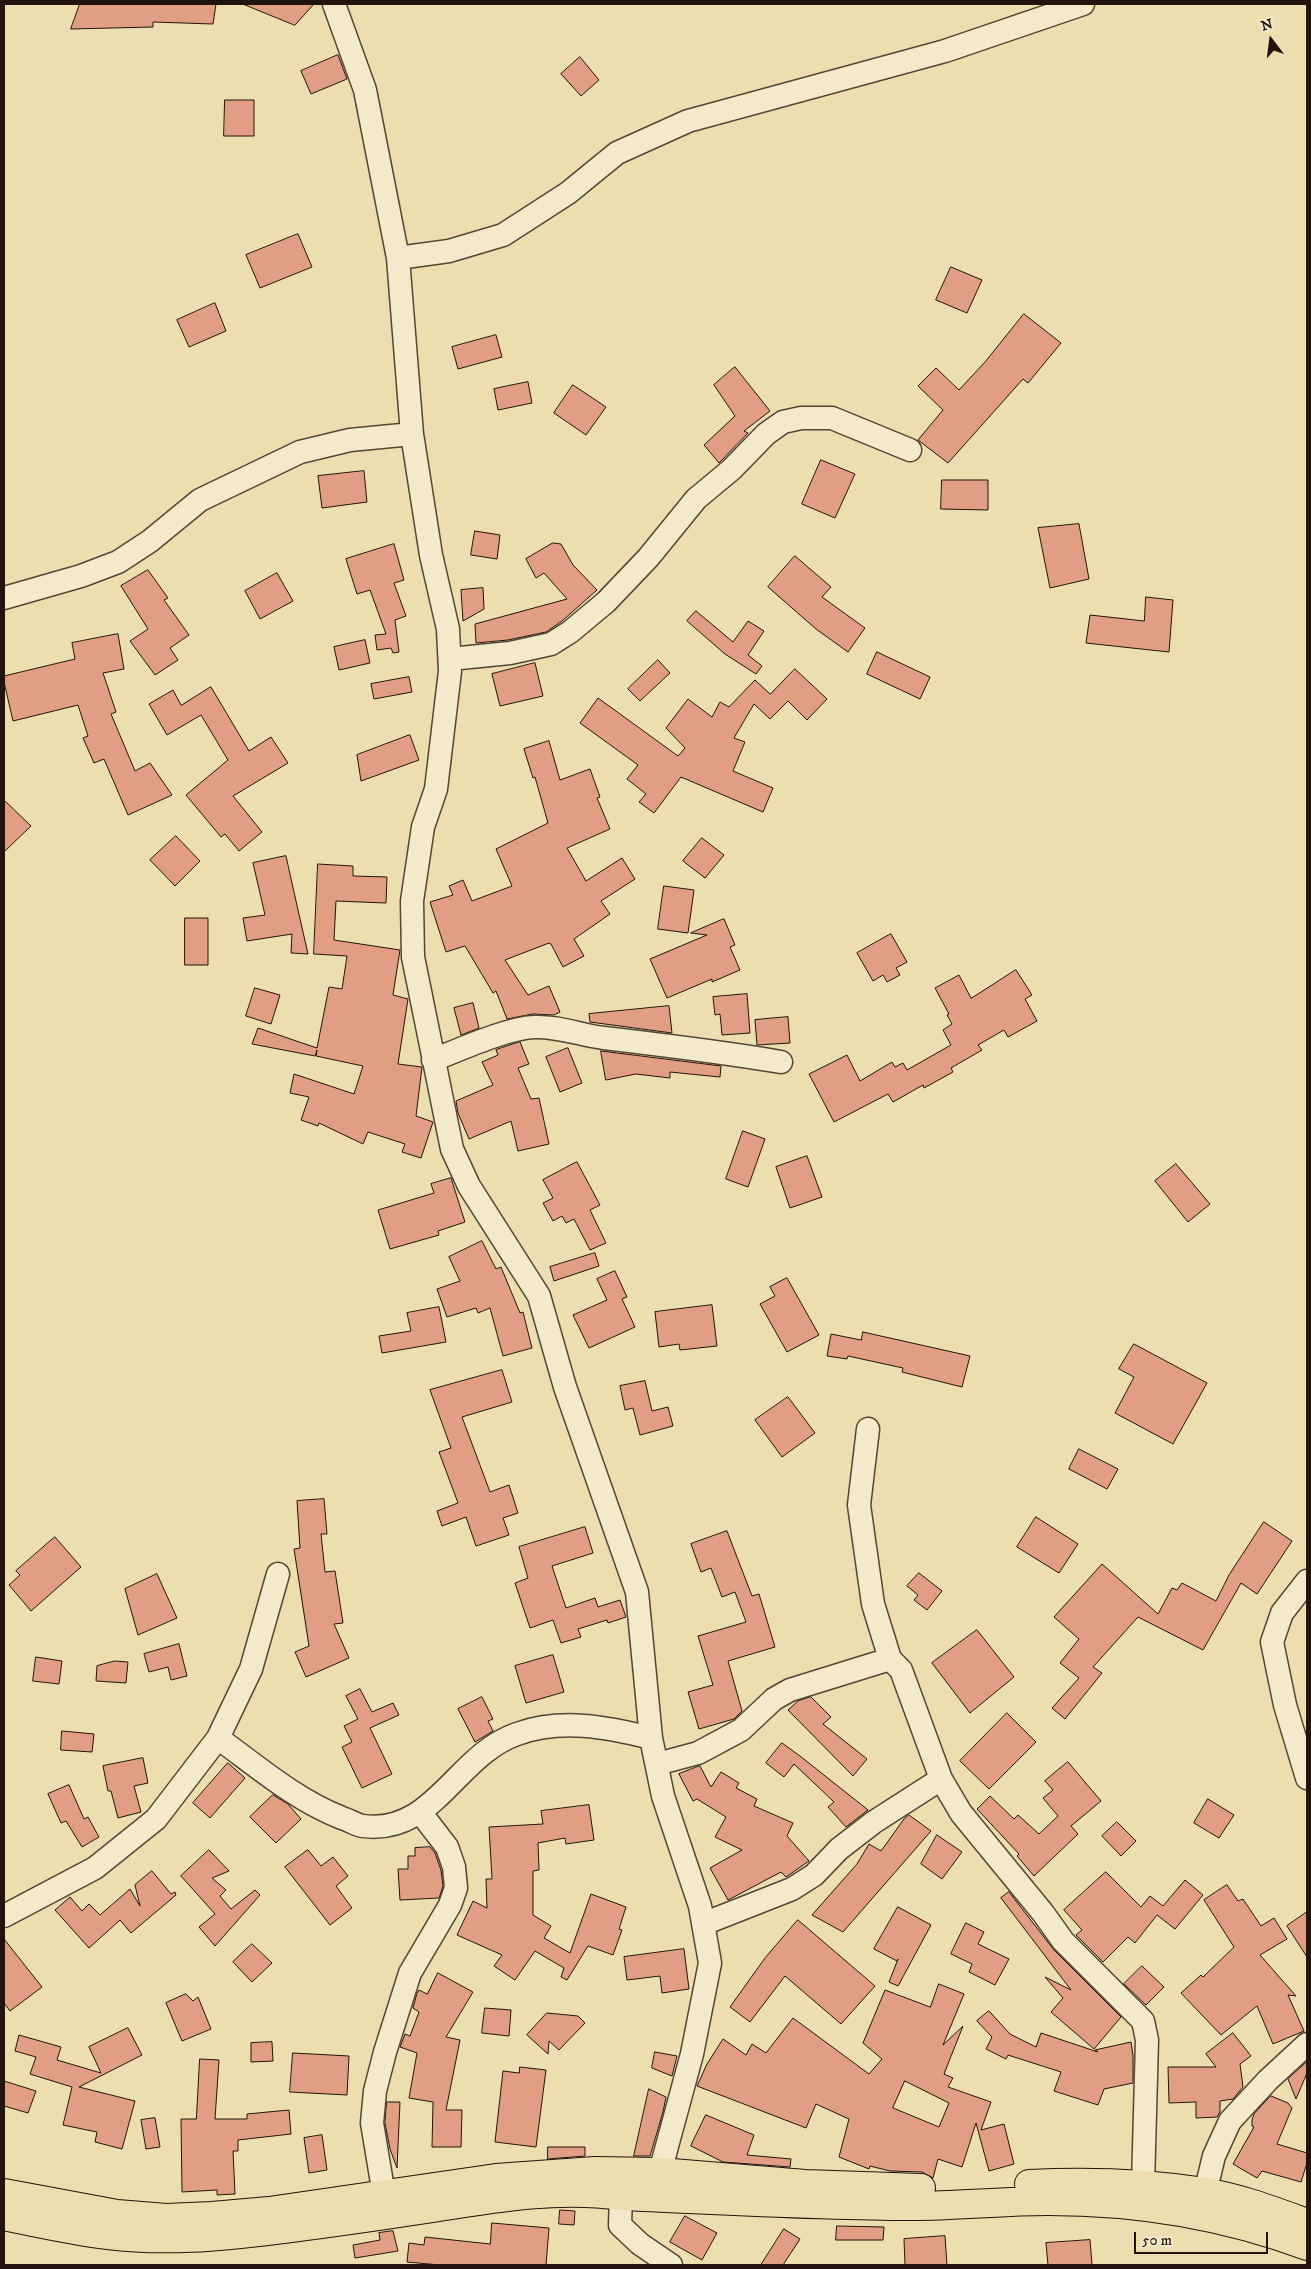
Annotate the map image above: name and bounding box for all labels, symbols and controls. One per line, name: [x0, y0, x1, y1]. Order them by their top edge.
north arrow: [1246, 15, 1296, 65]
text: N: [1259, 15, 1275, 36]
scale bar: [1136, 2222, 1270, 2254]
text: 50 m: [1142, 2231, 1172, 2250]

